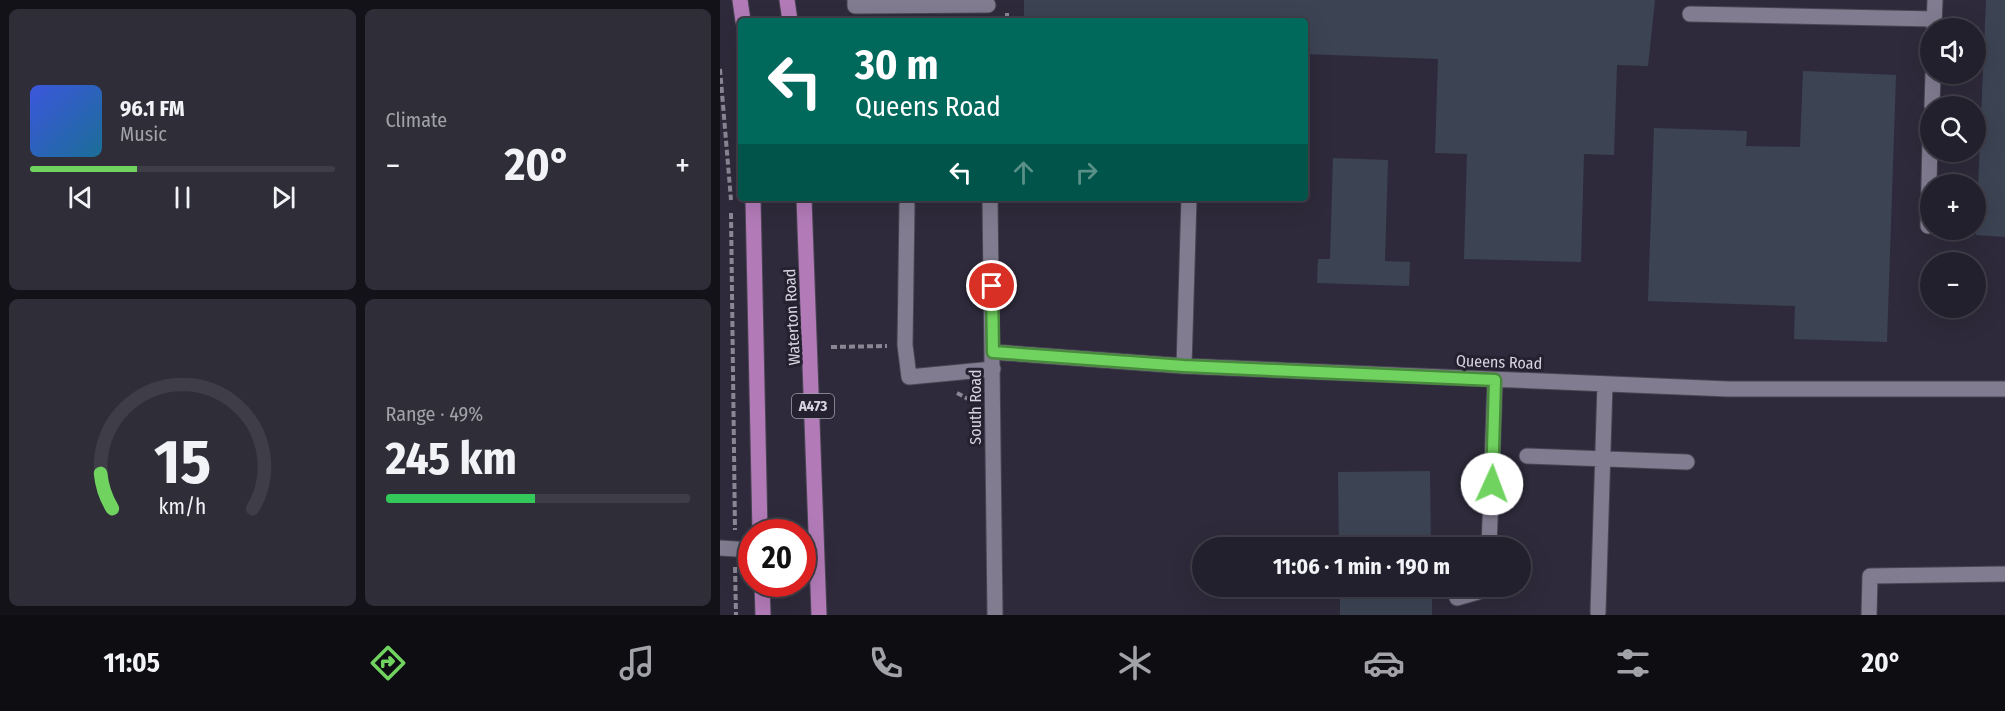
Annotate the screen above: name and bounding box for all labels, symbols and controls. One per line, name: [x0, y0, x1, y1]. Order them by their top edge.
map controls: [1920, 18, 1986, 318]
button: sound: [1920, 18, 1986, 84]
text: 30 m: [855, 40, 939, 90]
icon: left: [756, 42, 834, 120]
text: Queens Road: [855, 91, 1001, 123]
text: 96.1 FM: [120, 95, 185, 122]
button: search: [1920, 96, 1986, 162]
text: Climate: [386, 108, 447, 132]
text: Music: [120, 122, 167, 146]
text: 20°: [504, 138, 571, 192]
text: −: [386, 146, 400, 186]
text: +: [675, 146, 690, 186]
icon: left: [944, 156, 977, 189]
icon: ahead: [1007, 156, 1040, 189]
icon: right: [1070, 156, 1103, 189]
button: +: [1920, 174, 1986, 240]
icon: previous: [64, 181, 97, 214]
icon: pause: [166, 181, 199, 214]
icon: next: [267, 181, 300, 214]
button: −: [1920, 252, 1986, 318]
pin: [966, 260, 1017, 311]
street label: Waterton Road: [780, 268, 804, 366]
icon: arrive: [975, 269, 1008, 302]
street label: Queens Road: [1455, 351, 1543, 373]
street label: South Road: [966, 369, 985, 445]
road number: A473: [792, 394, 834, 418]
text: Range · 49%: [386, 402, 483, 426]
text: 15: [154, 425, 211, 500]
text: 245 km: [386, 432, 517, 486]
position arrow: [1460, 452, 1524, 516]
text: km/h: [158, 495, 206, 521]
speed limit sign: 20: [738, 519, 816, 597]
text: 11:06 · 1 min · 190 m: [1273, 553, 1450, 580]
icon: directions: [367, 642, 409, 684]
icon: music: [616, 642, 658, 684]
icon: phone: [865, 642, 907, 684]
icon: climate: [1114, 642, 1156, 684]
icon: car: [1363, 642, 1405, 684]
icon: filters: [1612, 642, 1654, 684]
text: 11:05: [104, 647, 160, 679]
text: 20°: [1862, 647, 1901, 679]

